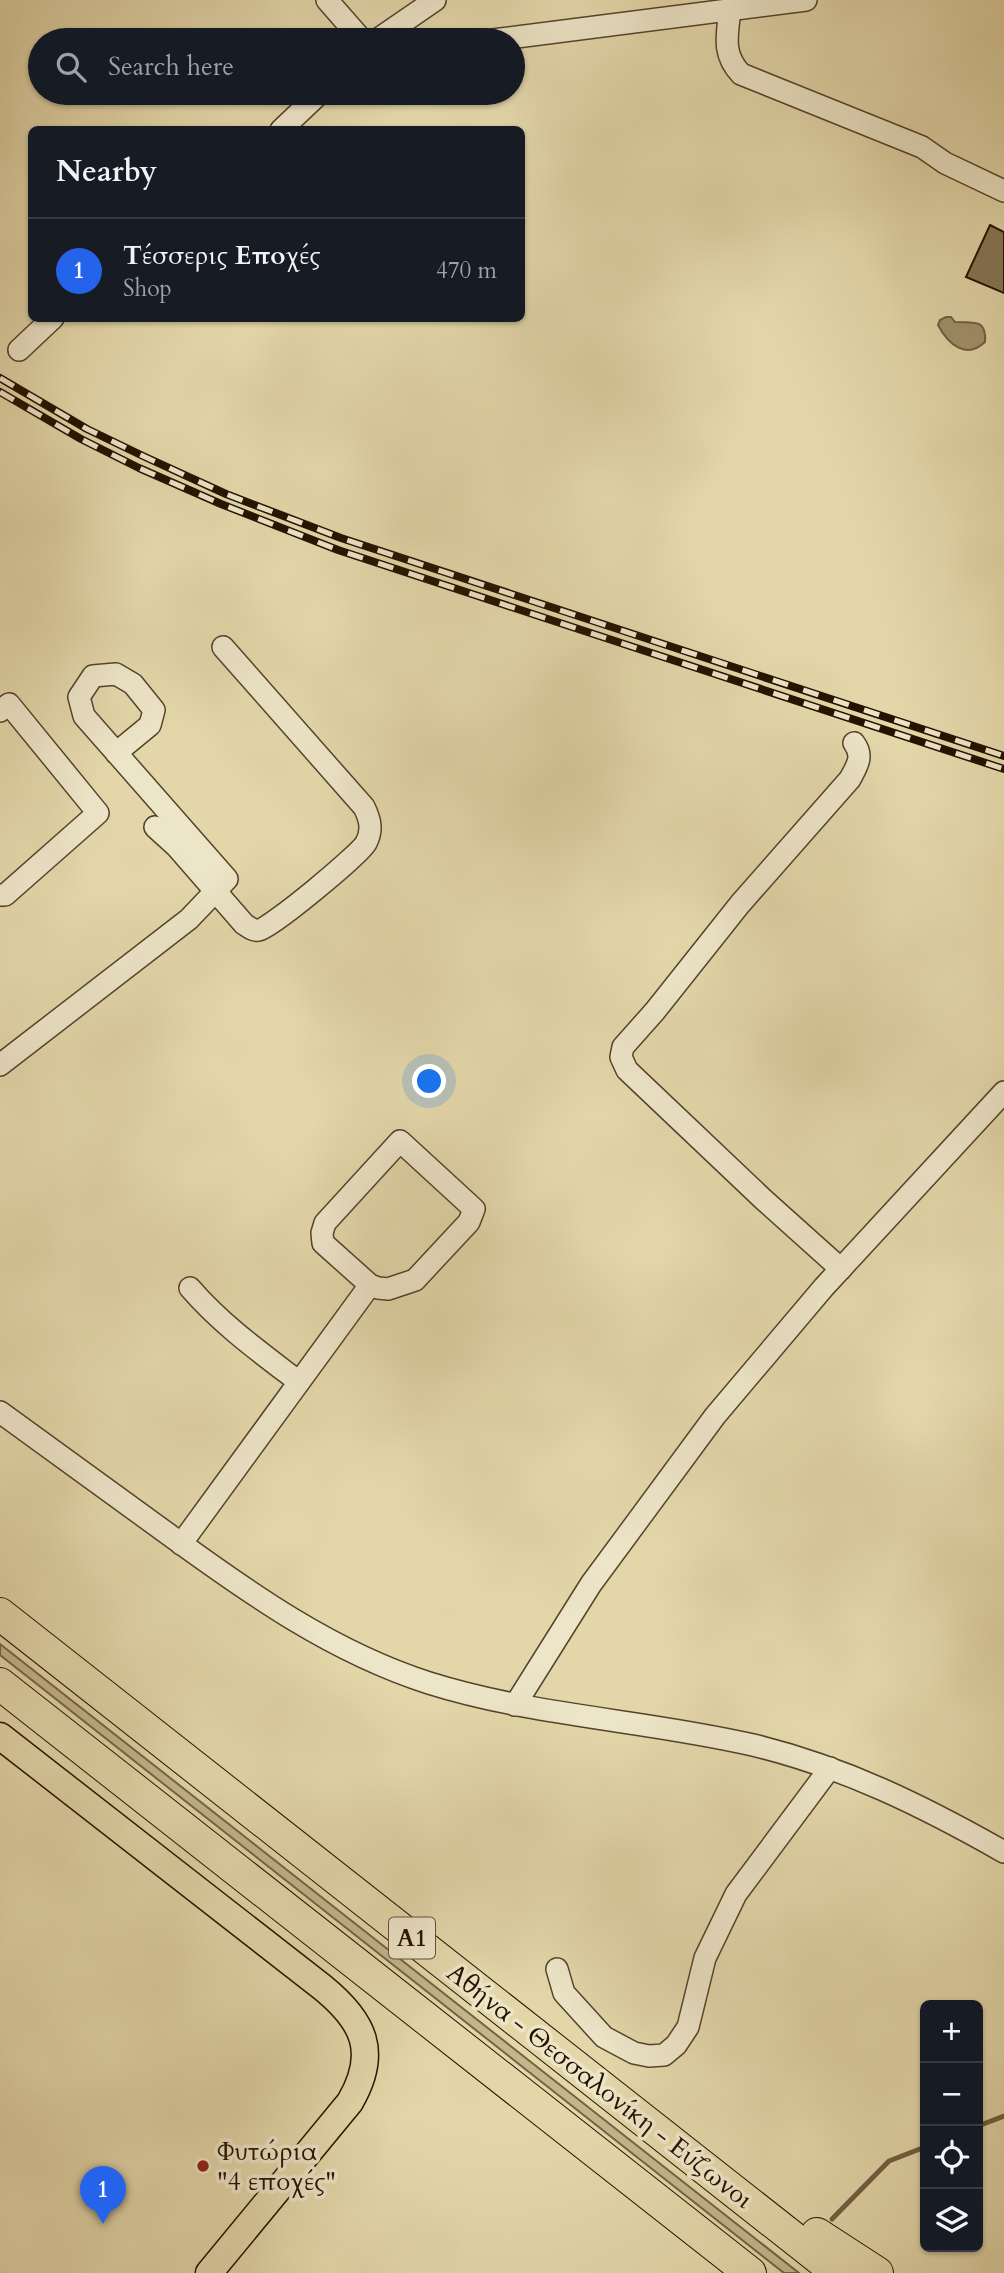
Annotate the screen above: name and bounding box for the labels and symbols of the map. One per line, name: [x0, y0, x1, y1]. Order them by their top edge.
your location: [412, 1064, 446, 1098]
road number: Α1: [389, 1917, 435, 1958]
street label: Αθήνα - Θεσσαλονίκη - Εύζωνοι: [439, 1955, 761, 2217]
place label: Φυτώρια "4 εποχές": [217, 2134, 336, 2199]
marker: Φυτώρια "4 εποχές": [195, 2158, 211, 2174]
pin: 1: [80, 2166, 126, 2224]

